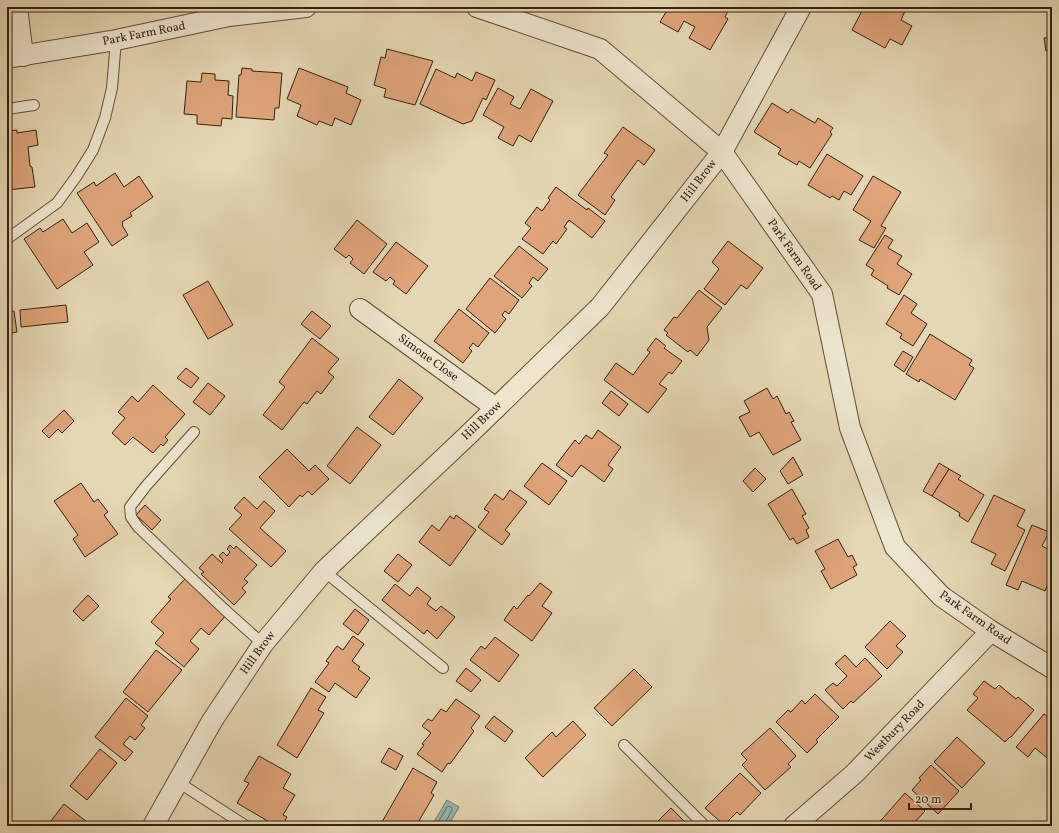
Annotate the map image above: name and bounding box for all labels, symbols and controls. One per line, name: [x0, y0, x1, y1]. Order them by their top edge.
street label: Park Farm Road: [101, 18, 187, 50]
street label: Hill Brow: [677, 156, 721, 206]
street label: Park Farm Road: [763, 216, 825, 294]
street label: Simone Close: [395, 331, 462, 386]
street label: Hill Brow: [458, 397, 506, 444]
street label: Park Farm Road: [936, 587, 1014, 649]
street label: Hill Brow: [237, 627, 280, 678]
street label: Westbury Road: [861, 696, 929, 765]
scale bar: [909, 785, 971, 811]
text: 20 m: [915, 792, 942, 808]

